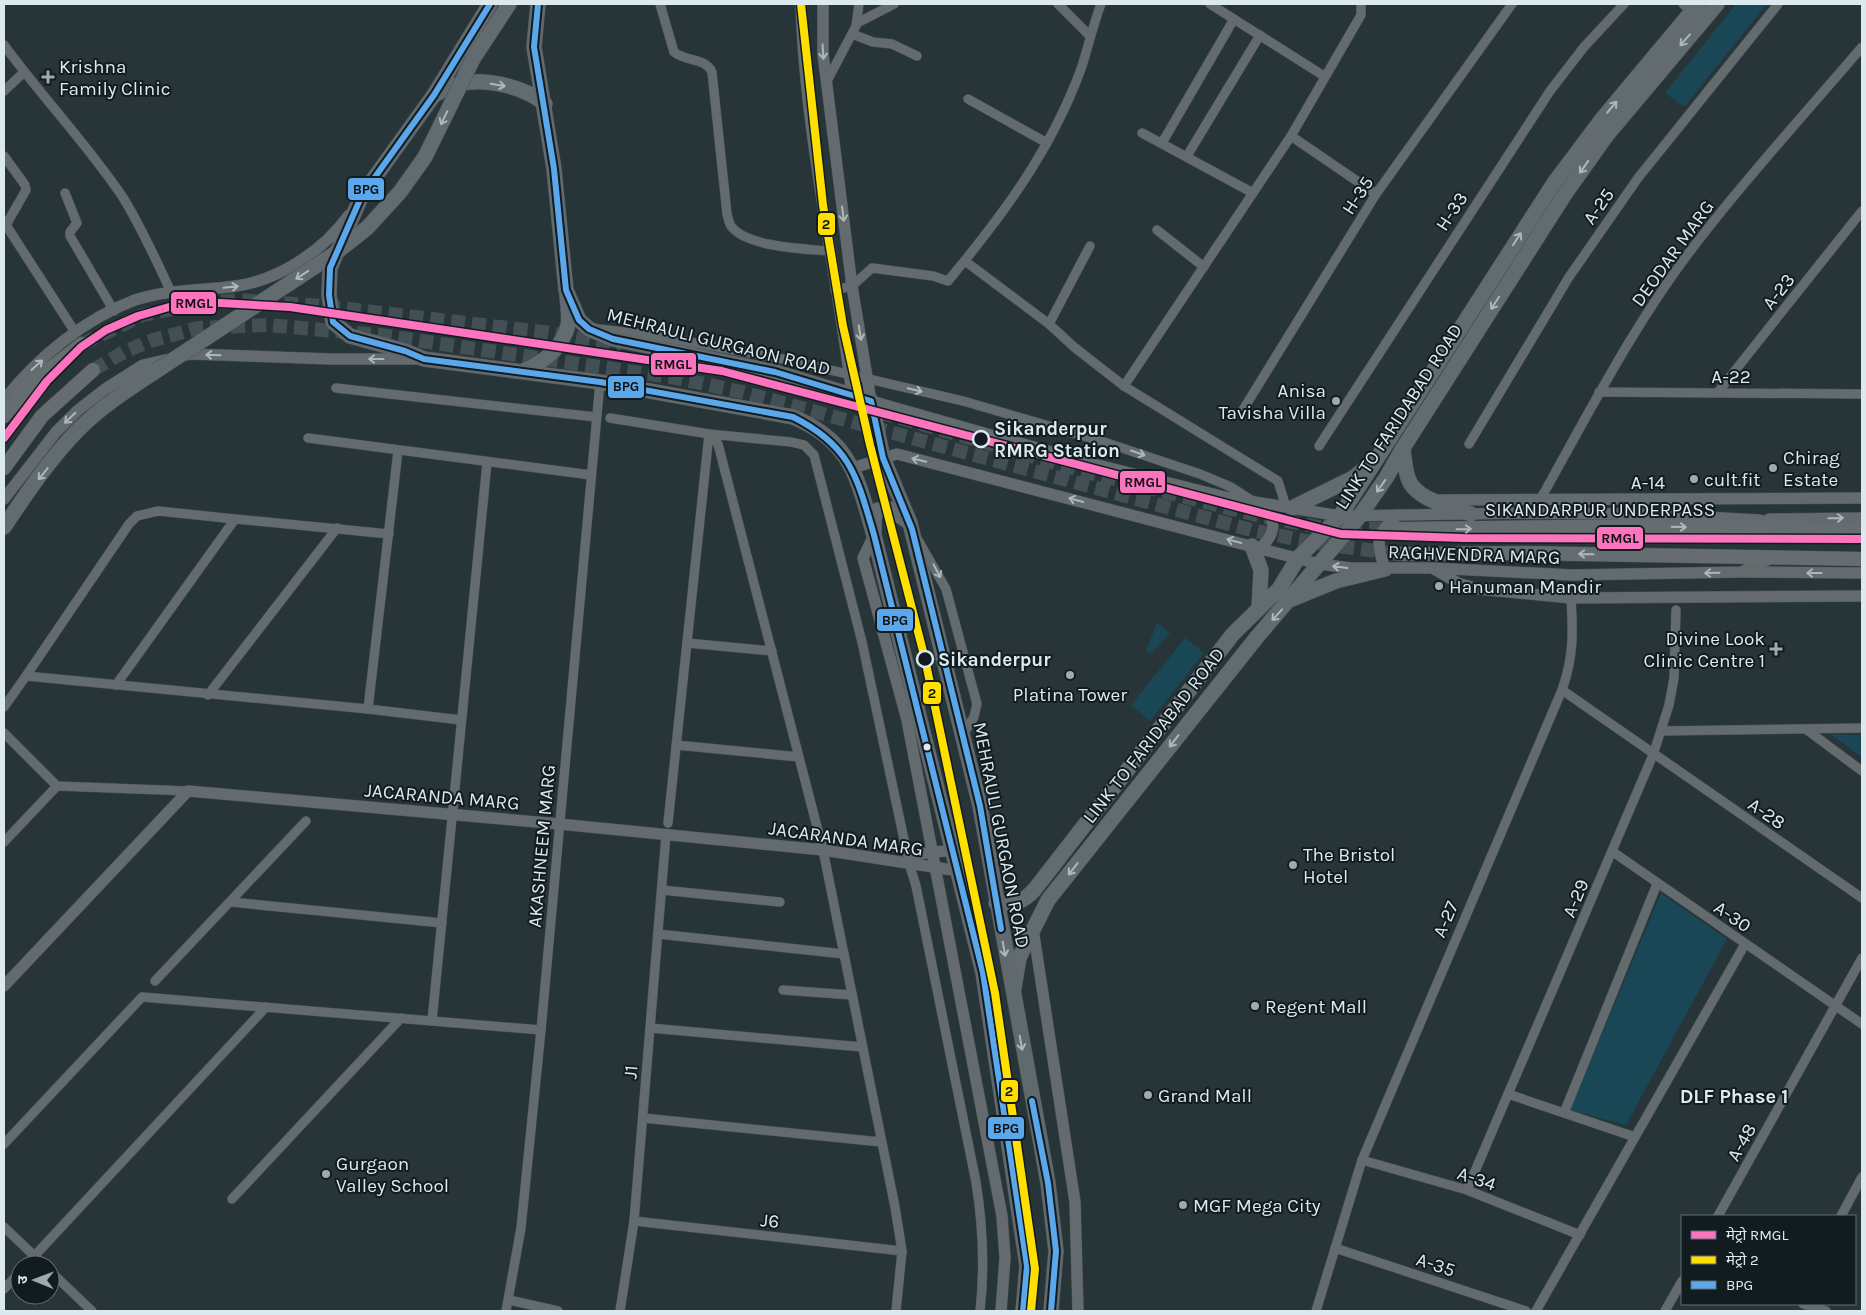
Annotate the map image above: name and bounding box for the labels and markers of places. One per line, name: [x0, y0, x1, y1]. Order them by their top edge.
place label: Krishna Family Clinic: [59, 56, 171, 100]
marker: Krishna Family Clinic: [41, 70, 55, 84]
place label: Anisa Tavisha Villa: [1219, 380, 1326, 424]
marker: Anisa Tavisha Villa: [1330, 395, 1342, 407]
place label: Sikanderpur RMRG Station: [994, 418, 1120, 462]
marker: Sikanderpur RMRG Station: [972, 430, 990, 448]
place label: Chirag Estate: [1783, 447, 1840, 491]
marker: Chirag Estate: [1767, 462, 1779, 474]
place label: cult.fit: [1704, 469, 1761, 491]
marker: cult.fit: [1688, 473, 1700, 485]
place label: Hanuman Mandir: [1449, 576, 1601, 598]
marker: Hanuman Mandir: [1433, 580, 1445, 592]
place label: Divine Look Clinic Centre 1: [1643, 628, 1765, 672]
marker: Divine Look Clinic Centre 1: [1769, 642, 1783, 656]
place label: Sikanderpur: [938, 649, 1051, 671]
marker: Sikanderpur: [916, 650, 934, 668]
marker: Platina Tower: [1064, 669, 1076, 681]
place label: Platina Tower: [1013, 684, 1127, 706]
unlabelled marker: [922, 742, 932, 752]
place label: The Bristol Hotel: [1303, 844, 1395, 888]
marker: The Bristol Hotel: [1287, 859, 1299, 871]
place label: Regent Mall: [1265, 996, 1367, 1018]
marker: Regent Mall: [1249, 1000, 1261, 1012]
place label: Grand Mall: [1158, 1085, 1252, 1107]
marker: Grand Mall: [1142, 1089, 1154, 1101]
place label: Gurgaon Valley School: [336, 1153, 449, 1197]
marker: Gurgaon Valley School: [320, 1168, 332, 1180]
place label: MGF Mega City: [1193, 1195, 1321, 1217]
marker: MGF Mega City: [1177, 1199, 1189, 1211]

